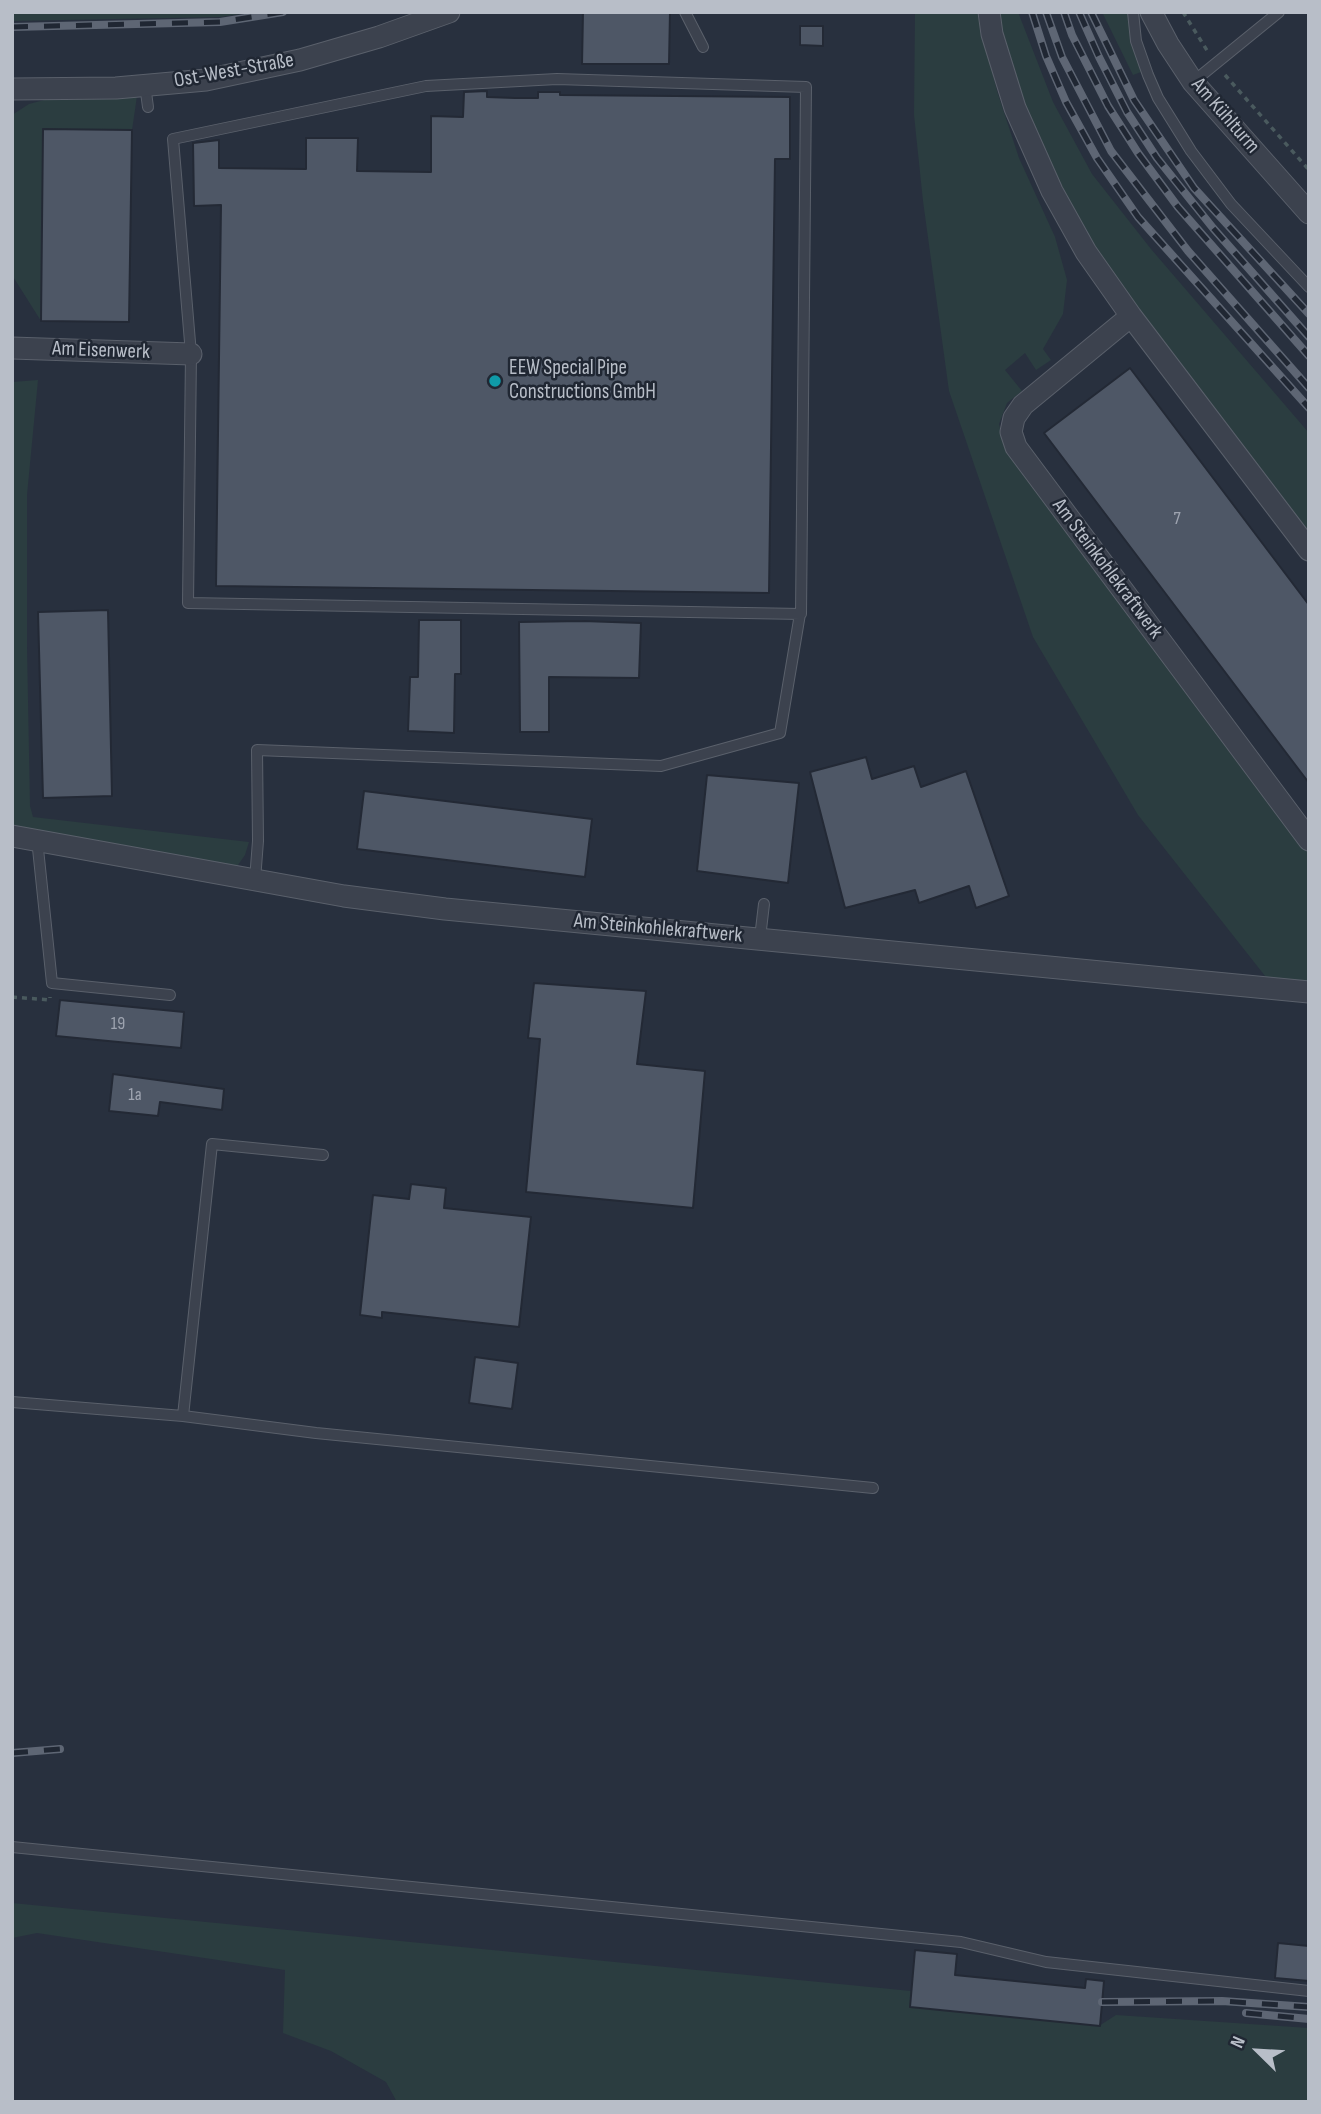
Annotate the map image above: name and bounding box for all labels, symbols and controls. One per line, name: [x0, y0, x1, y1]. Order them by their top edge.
street label: Ost-West-Straße: [172, 48, 296, 94]
street label: Am Kühlturm: [1185, 73, 1265, 159]
street label: Am Eisenwerk: [52, 337, 150, 365]
place label: EEW Special Pipe Constructions GmbH: [509, 356, 656, 406]
marker: EEW Special Pipe Constructions GmbH: [487, 373, 503, 389]
street label: Am Steinkohlekraftwerk: [1046, 494, 1168, 644]
house number: 7: [1173, 508, 1181, 530]
street label: Am Steinkohlekraftwerk: [573, 909, 743, 949]
house number: 19: [111, 1013, 125, 1035]
house number: 1a: [128, 1084, 142, 1106]
north arrow: [1223, 2016, 1293, 2086]
text: N: [1226, 2033, 1251, 2052]

